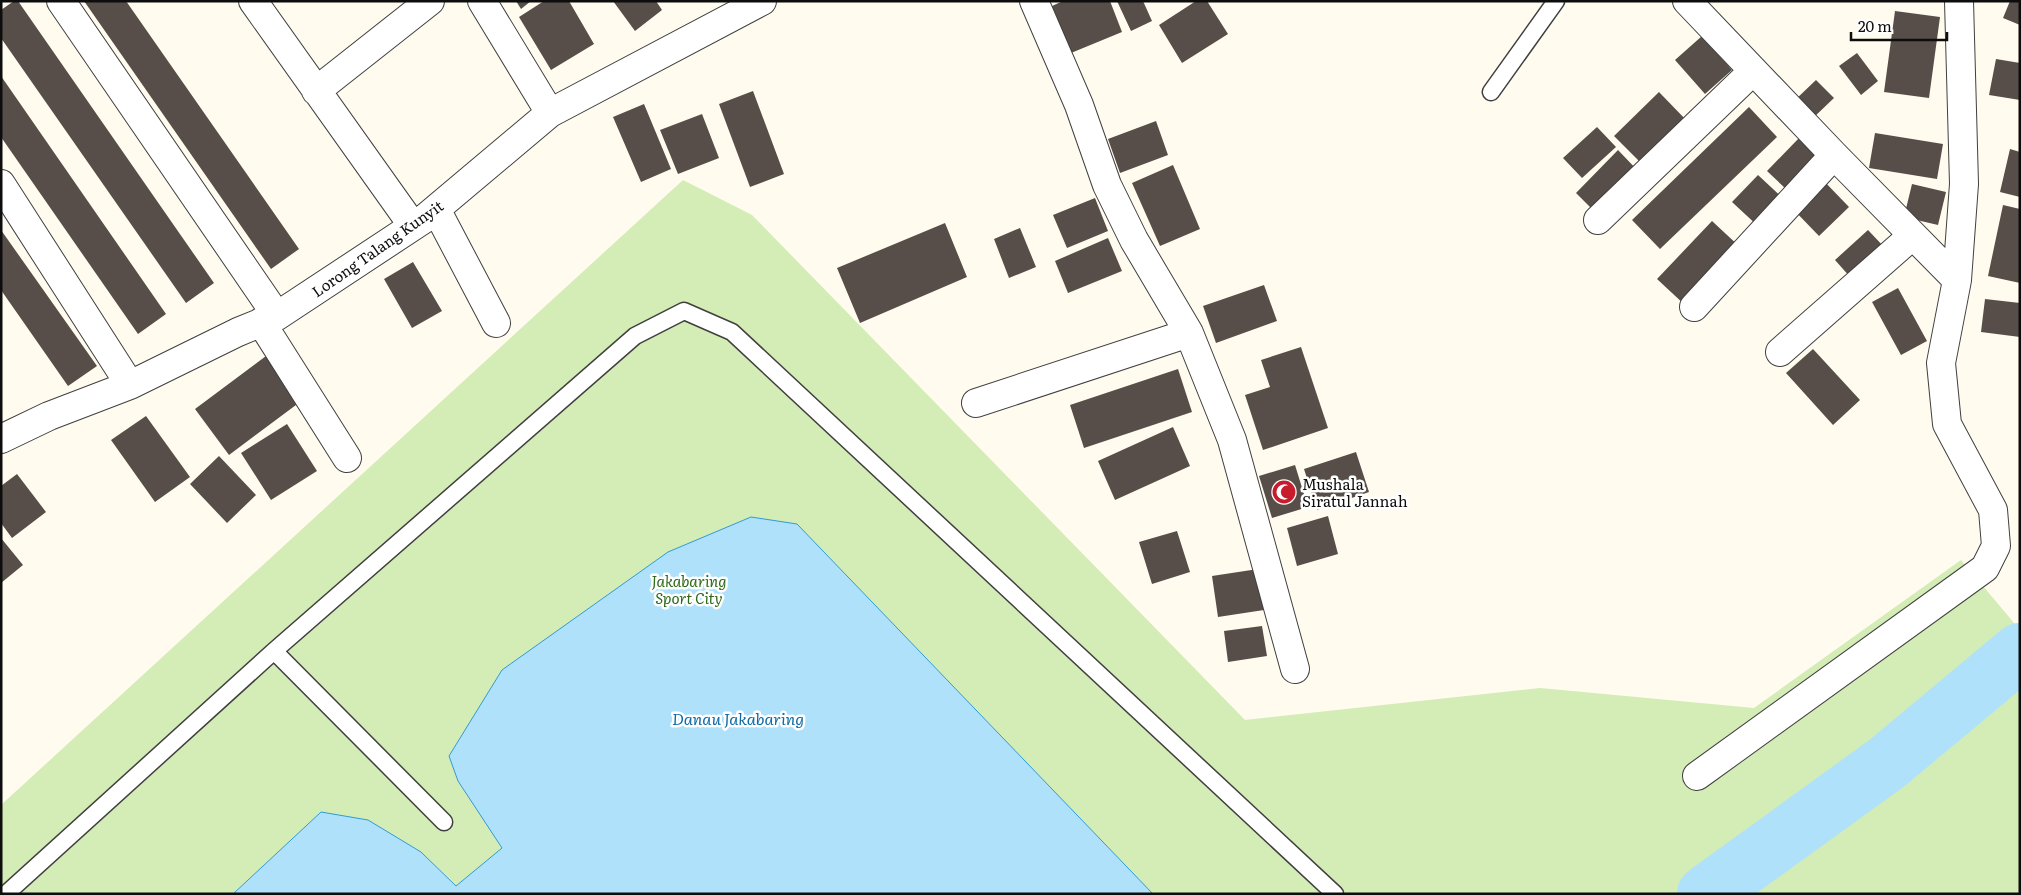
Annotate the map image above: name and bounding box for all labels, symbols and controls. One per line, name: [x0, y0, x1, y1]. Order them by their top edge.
scale bar: [1851, 10, 1947, 42]
text: 20 m: [1858, 14, 1892, 37]
street label: Lorong Talang Kunyit: [307, 194, 447, 302]
place label: Mushala Siratul Jannah: [1302, 472, 1408, 512]
mosque icon: Mushala Siratul Jannah: [1271, 479, 1297, 505]
park label: Jakabaring Sport City: [651, 569, 727, 609]
water label: Danau Jakabaring: [672, 706, 804, 730]

